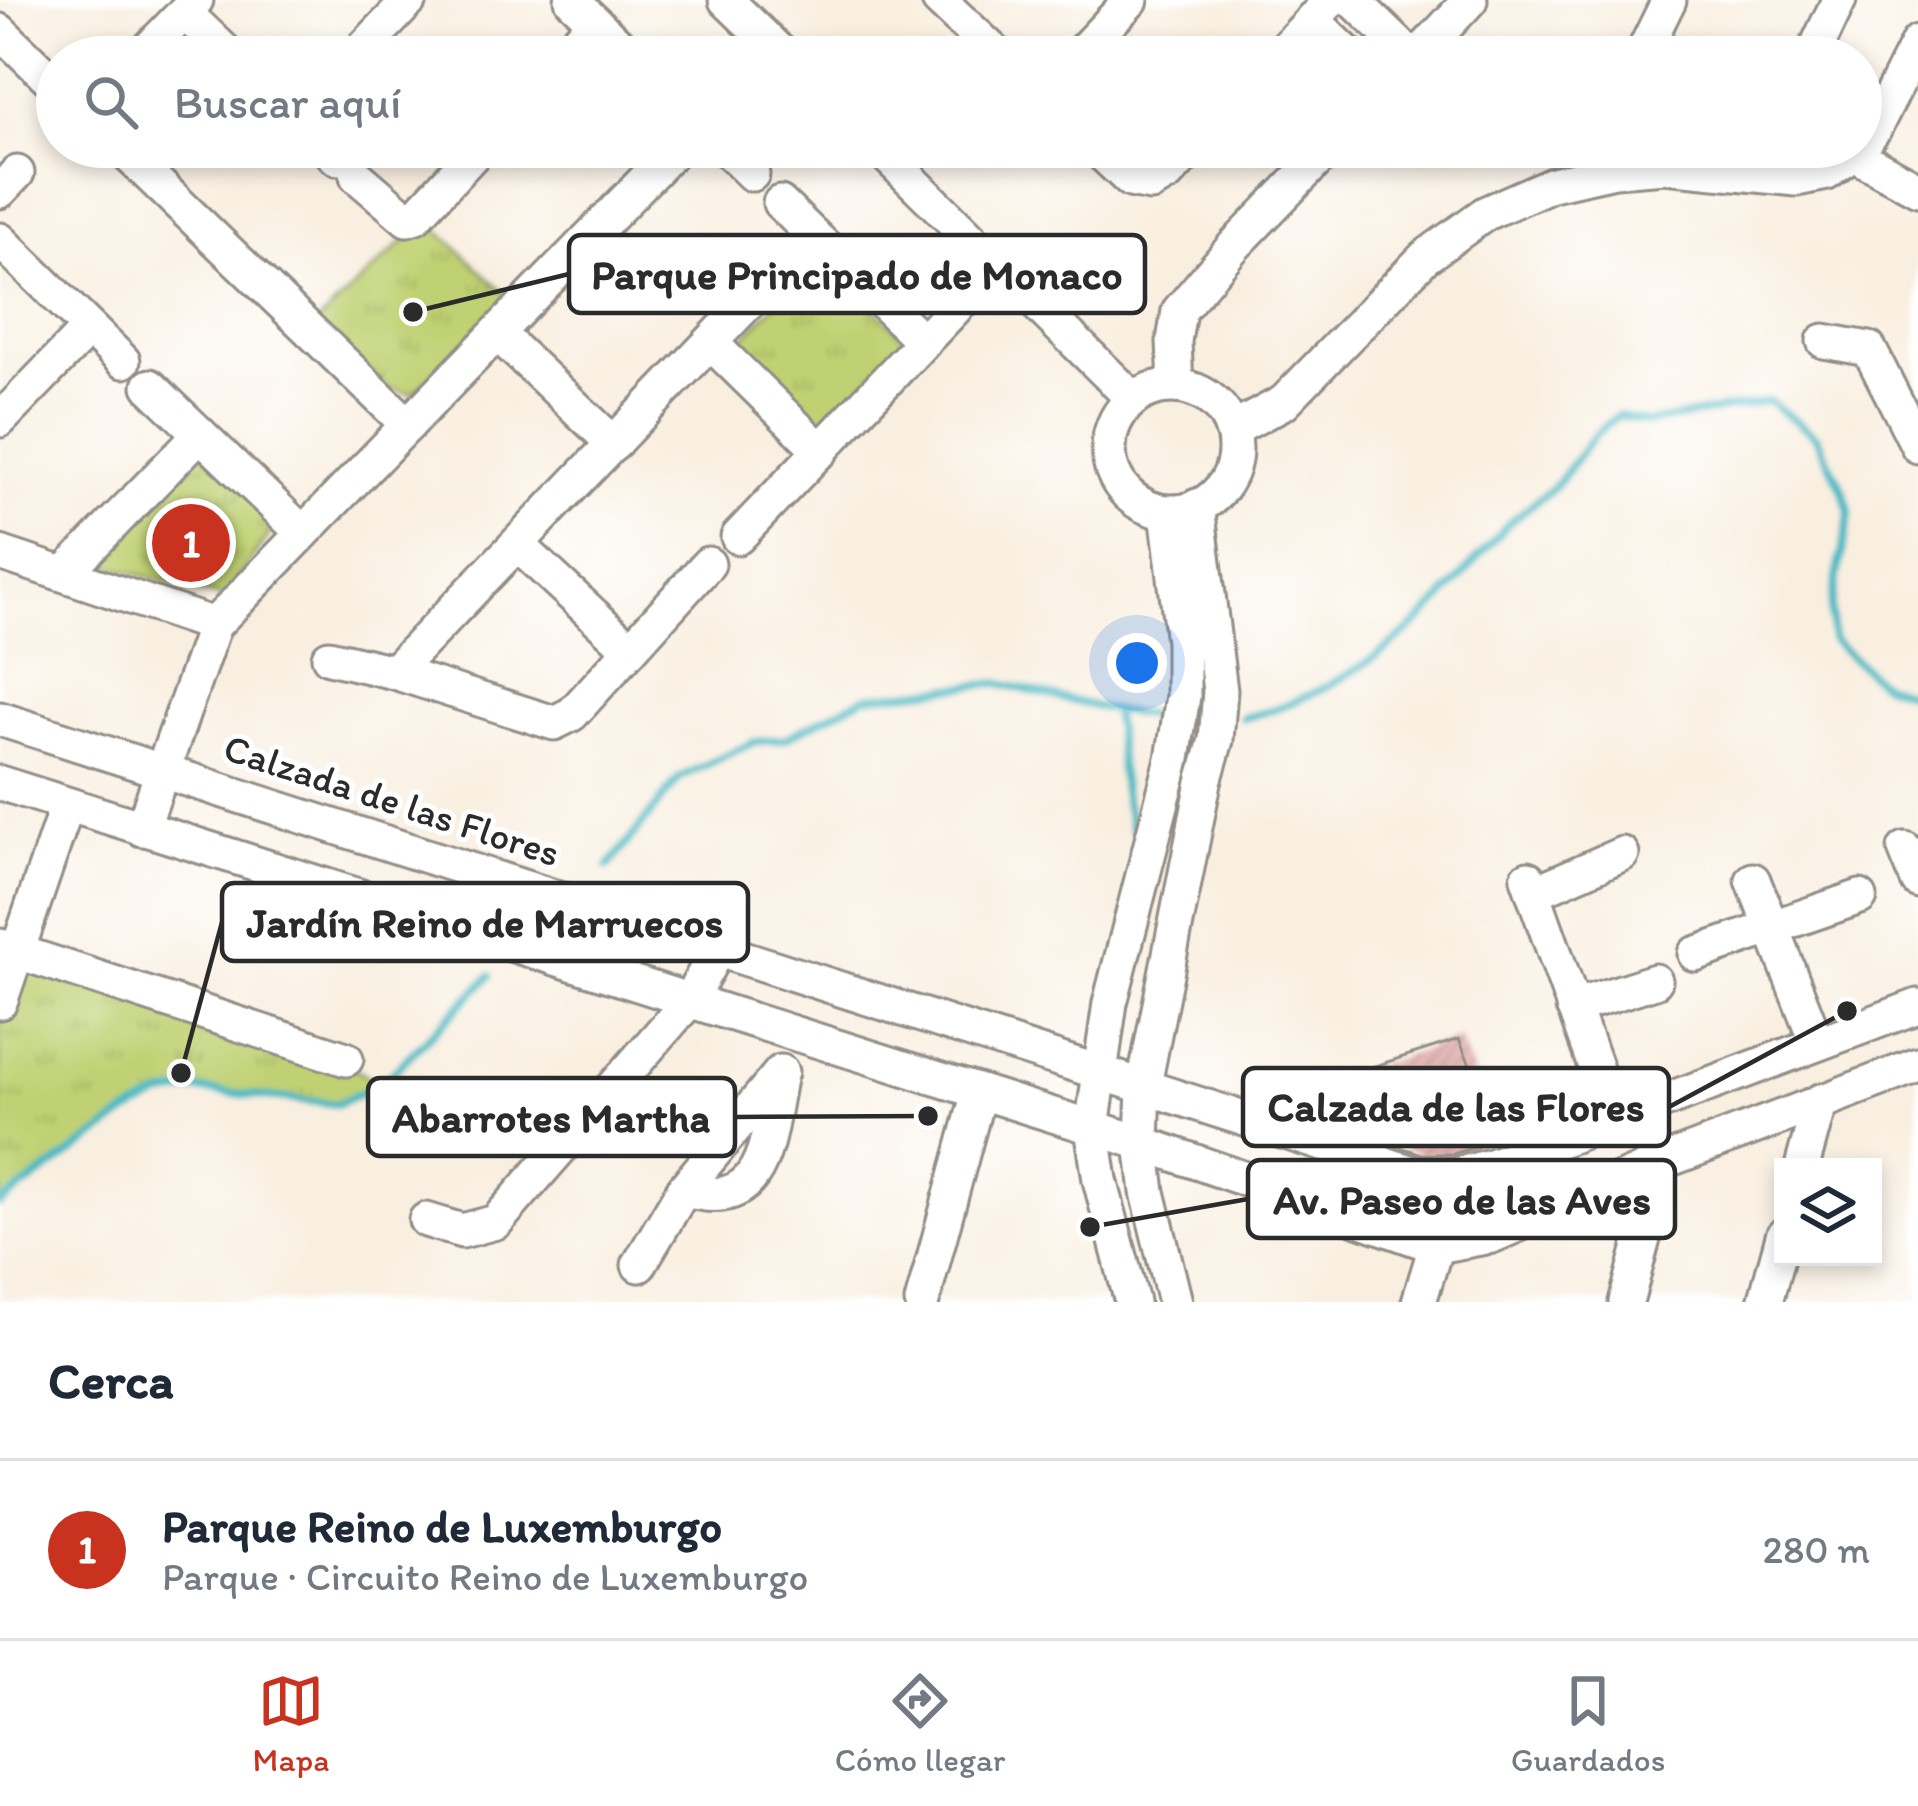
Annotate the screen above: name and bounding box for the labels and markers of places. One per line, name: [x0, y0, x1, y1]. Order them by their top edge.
callout: Parque Principado de Monaco: [569, 235, 1145, 313]
pin: 1: [152, 498, 230, 588]
callout: Jardín Reino de Marruecos: [222, 883, 748, 961]
callout: Calzada de las Flores: [1243, 1068, 1669, 1146]
callout: Abarrotes Martha: [368, 1078, 735, 1156]
callout: Av. Paseo de las Aves: [1248, 1160, 1675, 1238]

